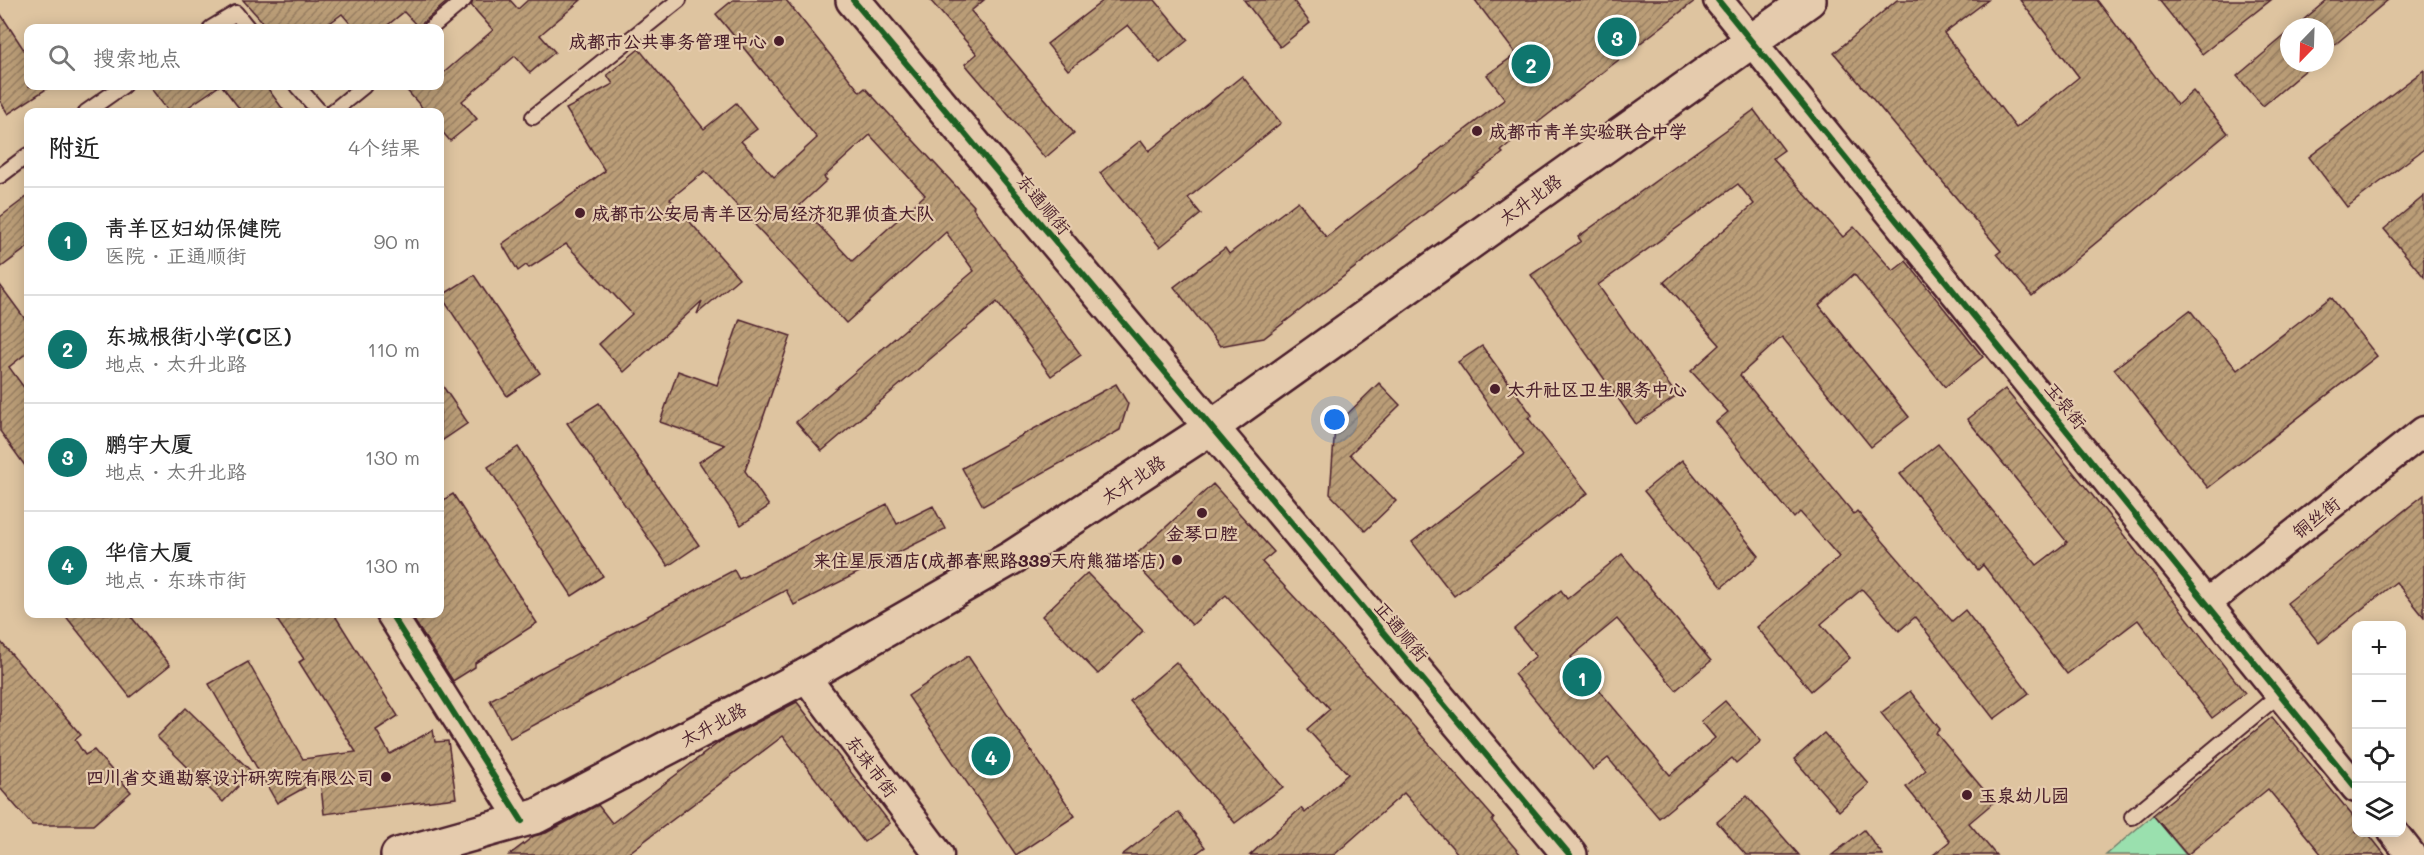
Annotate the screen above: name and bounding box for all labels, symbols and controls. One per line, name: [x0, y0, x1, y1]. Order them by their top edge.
pin: 3: [1598, 15, 1636, 60]
north arrow: [2280, 18, 2334, 72]
search box: [24, 24, 444, 90]
place label: 成都市公共事务管理中心: [569, 29, 767, 53]
marker: 成都市公共事务管理中心: [772, 34, 786, 48]
icon: search: [45, 41, 78, 74]
pin: 2: [1512, 42, 1550, 86]
text: 搜索地点: [93, 43, 181, 72]
place label: 成都市青羊实验联合中学: [1489, 119, 1687, 143]
marker: 成都市青羊实验联合中学: [1470, 124, 1484, 138]
text: 附近: [48, 130, 100, 164]
text: 4个结果: [348, 134, 420, 160]
street label: 太升北路: [1494, 168, 1566, 230]
street label: 东通顺街: [1012, 169, 1076, 239]
place label: 成都市公安局青羊区分局经济犯罪侦查大队: [592, 201, 934, 225]
marker: 成都市公安局青羊区分局经济犯罪侦查大队: [573, 206, 587, 220]
text: 青羊区妇幼保健院: [105, 213, 281, 242]
text: 1: [63, 228, 72, 254]
text: 90 m: [374, 228, 420, 254]
text: 医院 · 正通顺街: [105, 242, 247, 268]
text: 东城根街小学(C区): [105, 321, 292, 350]
text: 2: [62, 336, 73, 362]
text: 110 m: [367, 336, 420, 362]
text: 地点 · 太升北路: [105, 350, 247, 376]
street label: 玉泉街: [2040, 376, 2092, 434]
place label: 太升社区卫生服务中心: [1507, 377, 1687, 401]
marker: 太升社区卫生服务中心: [1488, 382, 1502, 396]
your location: [1320, 405, 1349, 434]
text: 鹏宇大厦: [105, 429, 193, 458]
text: 3: [62, 444, 74, 470]
text: 130 m: [365, 444, 420, 470]
street label: 太升北路: [1096, 449, 1170, 509]
text: 地点 · 太升北路: [105, 458, 247, 484]
street label: 铜丝街: [2287, 491, 2345, 543]
marker: 金琴口腔: [1195, 506, 1209, 520]
place label: 金琴口腔: [1166, 521, 1238, 545]
text: 华信大厦: [105, 537, 193, 566]
place label: 来住星辰酒店(成都春熙路339天府熊猫塔店): [813, 548, 1165, 572]
text: 4: [61, 552, 74, 578]
text: 130 m: [365, 552, 420, 578]
marker: 来住星辰酒店(成都春熙路339天府熊猫塔店): [1170, 553, 1184, 567]
text: 地点 · 东珠市街: [105, 566, 247, 592]
street label: 正通顺街: [1370, 596, 1434, 666]
map controls: [2352, 621, 2406, 837]
button: +: [2352, 621, 2406, 675]
pin: 1: [1562, 654, 1602, 700]
button: −: [2352, 675, 2406, 729]
street label: 太升北路: [676, 697, 750, 751]
button: locate: [2352, 729, 2406, 783]
street label: 东珠市街: [841, 730, 903, 802]
pin: 4: [972, 734, 1010, 778]
place label: 四川省交通勘察设计研究院有限公司: [86, 765, 374, 789]
marker: 四川省交通勘察设计研究院有限公司: [379, 770, 393, 784]
place label: 玉泉幼儿园: [1979, 783, 2069, 807]
button: layers: [2352, 783, 2406, 837]
marker: 玉泉幼儿园: [1960, 788, 1974, 802]

